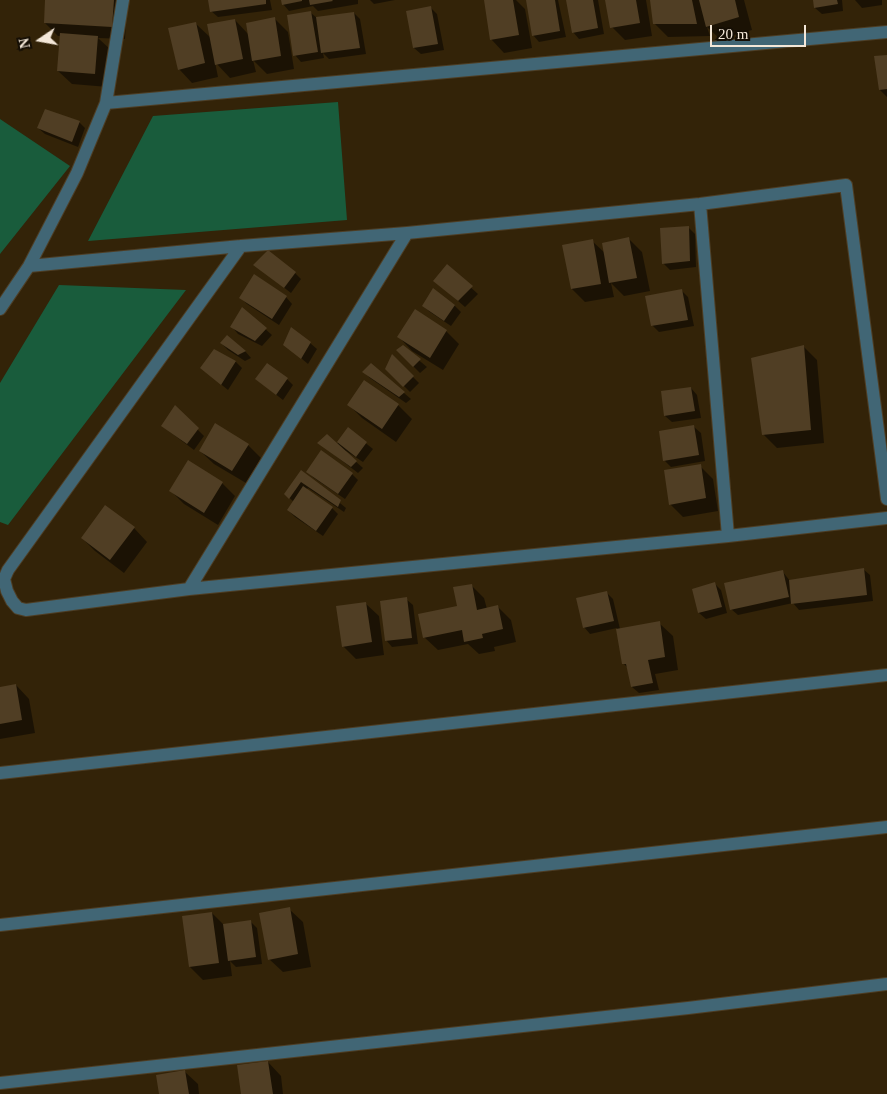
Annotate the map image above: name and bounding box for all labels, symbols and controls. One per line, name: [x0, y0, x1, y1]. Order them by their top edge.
north arrow: [15, 15, 65, 65]
scale bar: [712, 15, 808, 47]
text: 20 m: [718, 26, 748, 42]
text: N: [16, 37, 33, 50]

